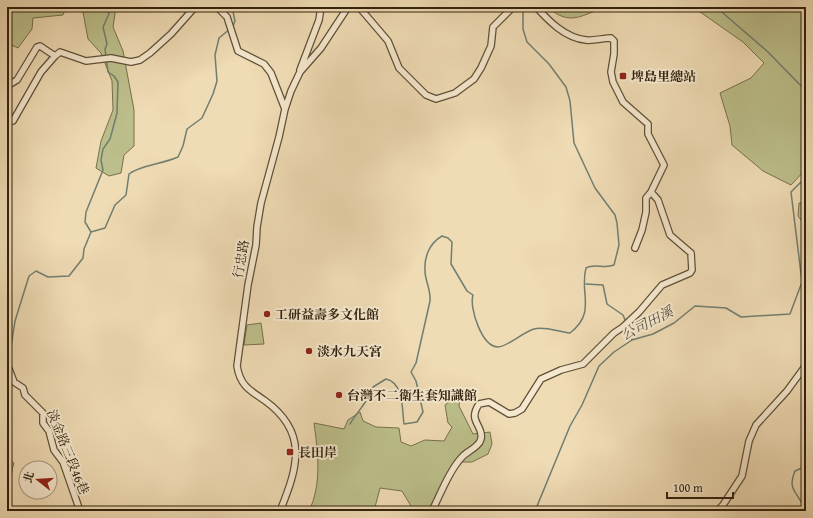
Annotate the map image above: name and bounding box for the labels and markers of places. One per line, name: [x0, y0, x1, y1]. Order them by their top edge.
place label: 埤島里總站: [631, 67, 696, 86]
marker: 埤島里總站: [618, 71, 628, 81]
place label: 工研益壽多文化館: [275, 305, 379, 324]
marker: 工研益壽多文化館: [262, 309, 272, 319]
place label: 淡水九天宮: [317, 342, 382, 361]
marker: 淡水九天宮: [304, 346, 314, 356]
place label: 台灣不二衛生套知識館: [347, 386, 477, 405]
marker: 台灣不二衛生套知識館: [334, 390, 344, 400]
place label: 長田岸: [298, 443, 337, 462]
marker: 長田岸: [285, 447, 295, 457]

